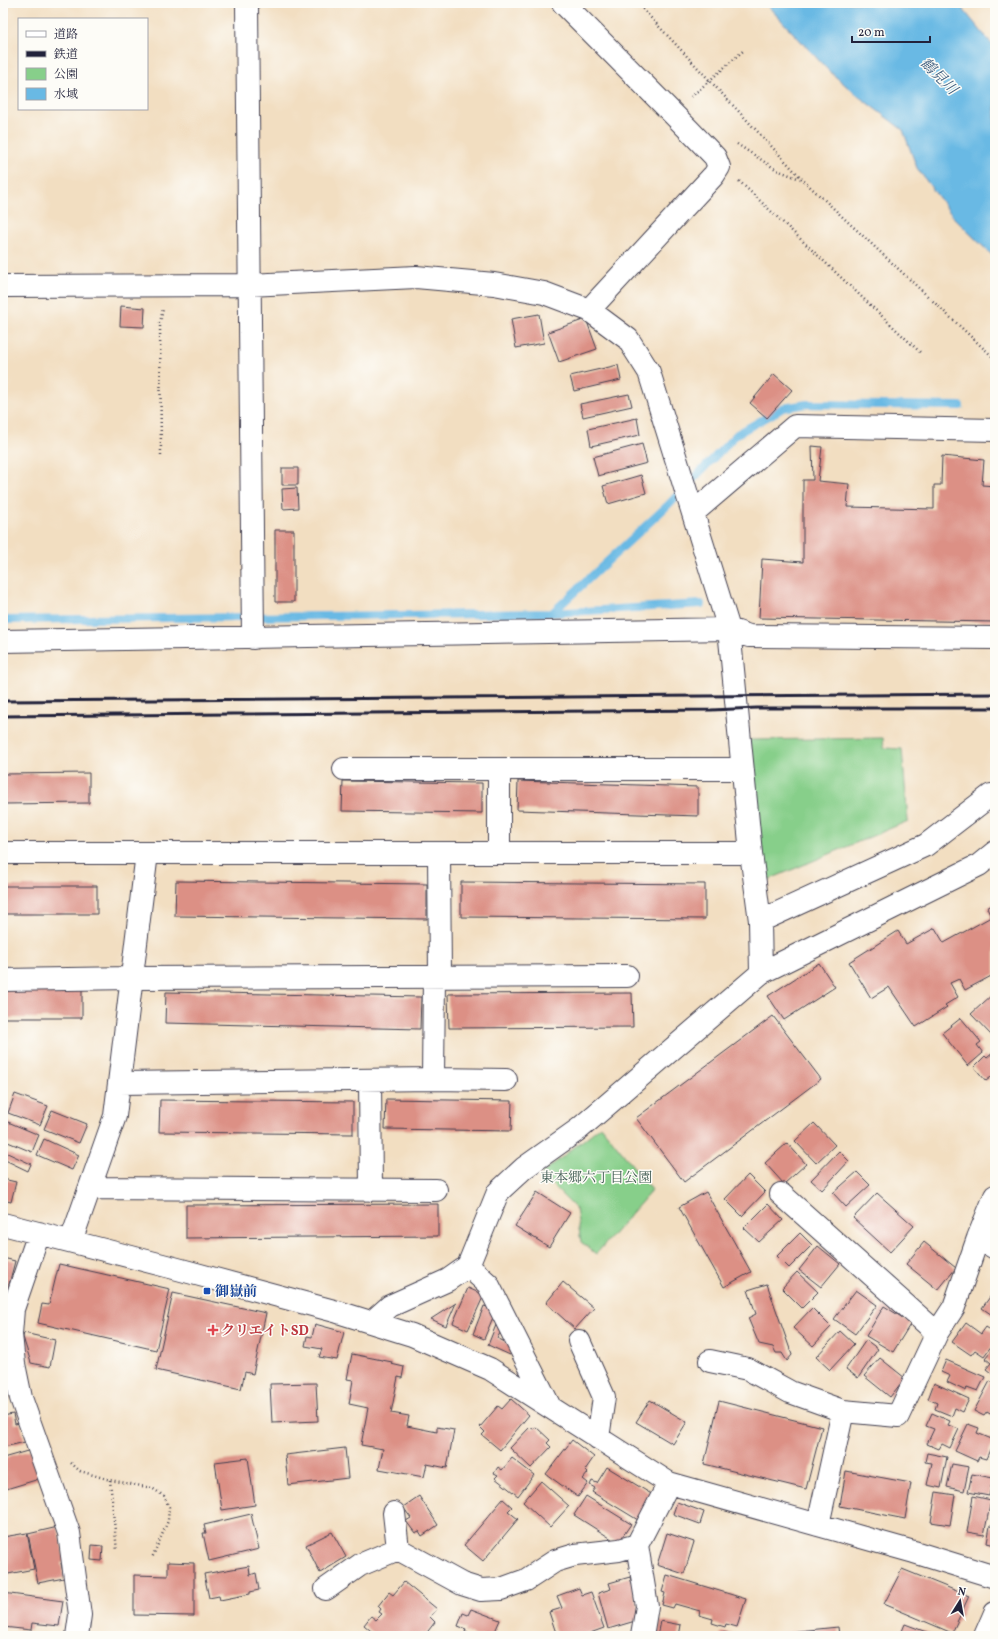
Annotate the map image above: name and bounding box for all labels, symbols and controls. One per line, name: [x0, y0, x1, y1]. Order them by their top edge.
legend: [18, 18, 148, 110]
scale bar: [852, 18, 930, 44]
text: 20 m: [858, 25, 885, 41]
text: 道路: [54, 27, 78, 43]
text: 鉄道: [53, 47, 78, 63]
water label: 鶴見川: [915, 54, 963, 102]
text: 公園: [54, 67, 78, 83]
text: 水域: [54, 87, 78, 103]
park label: 東本郷六丁目公園: [540, 1169, 652, 1188]
place label: 御嶽前: [215, 1283, 257, 1302]
marker: 御嶽前: [202, 1286, 212, 1296]
place label: クリエイトSD: [221, 1322, 309, 1341]
marker: クリエイトSD: [208, 1325, 218, 1335]
north arrow: [940, 1581, 980, 1621]
text: N: [956, 1585, 967, 1601]

